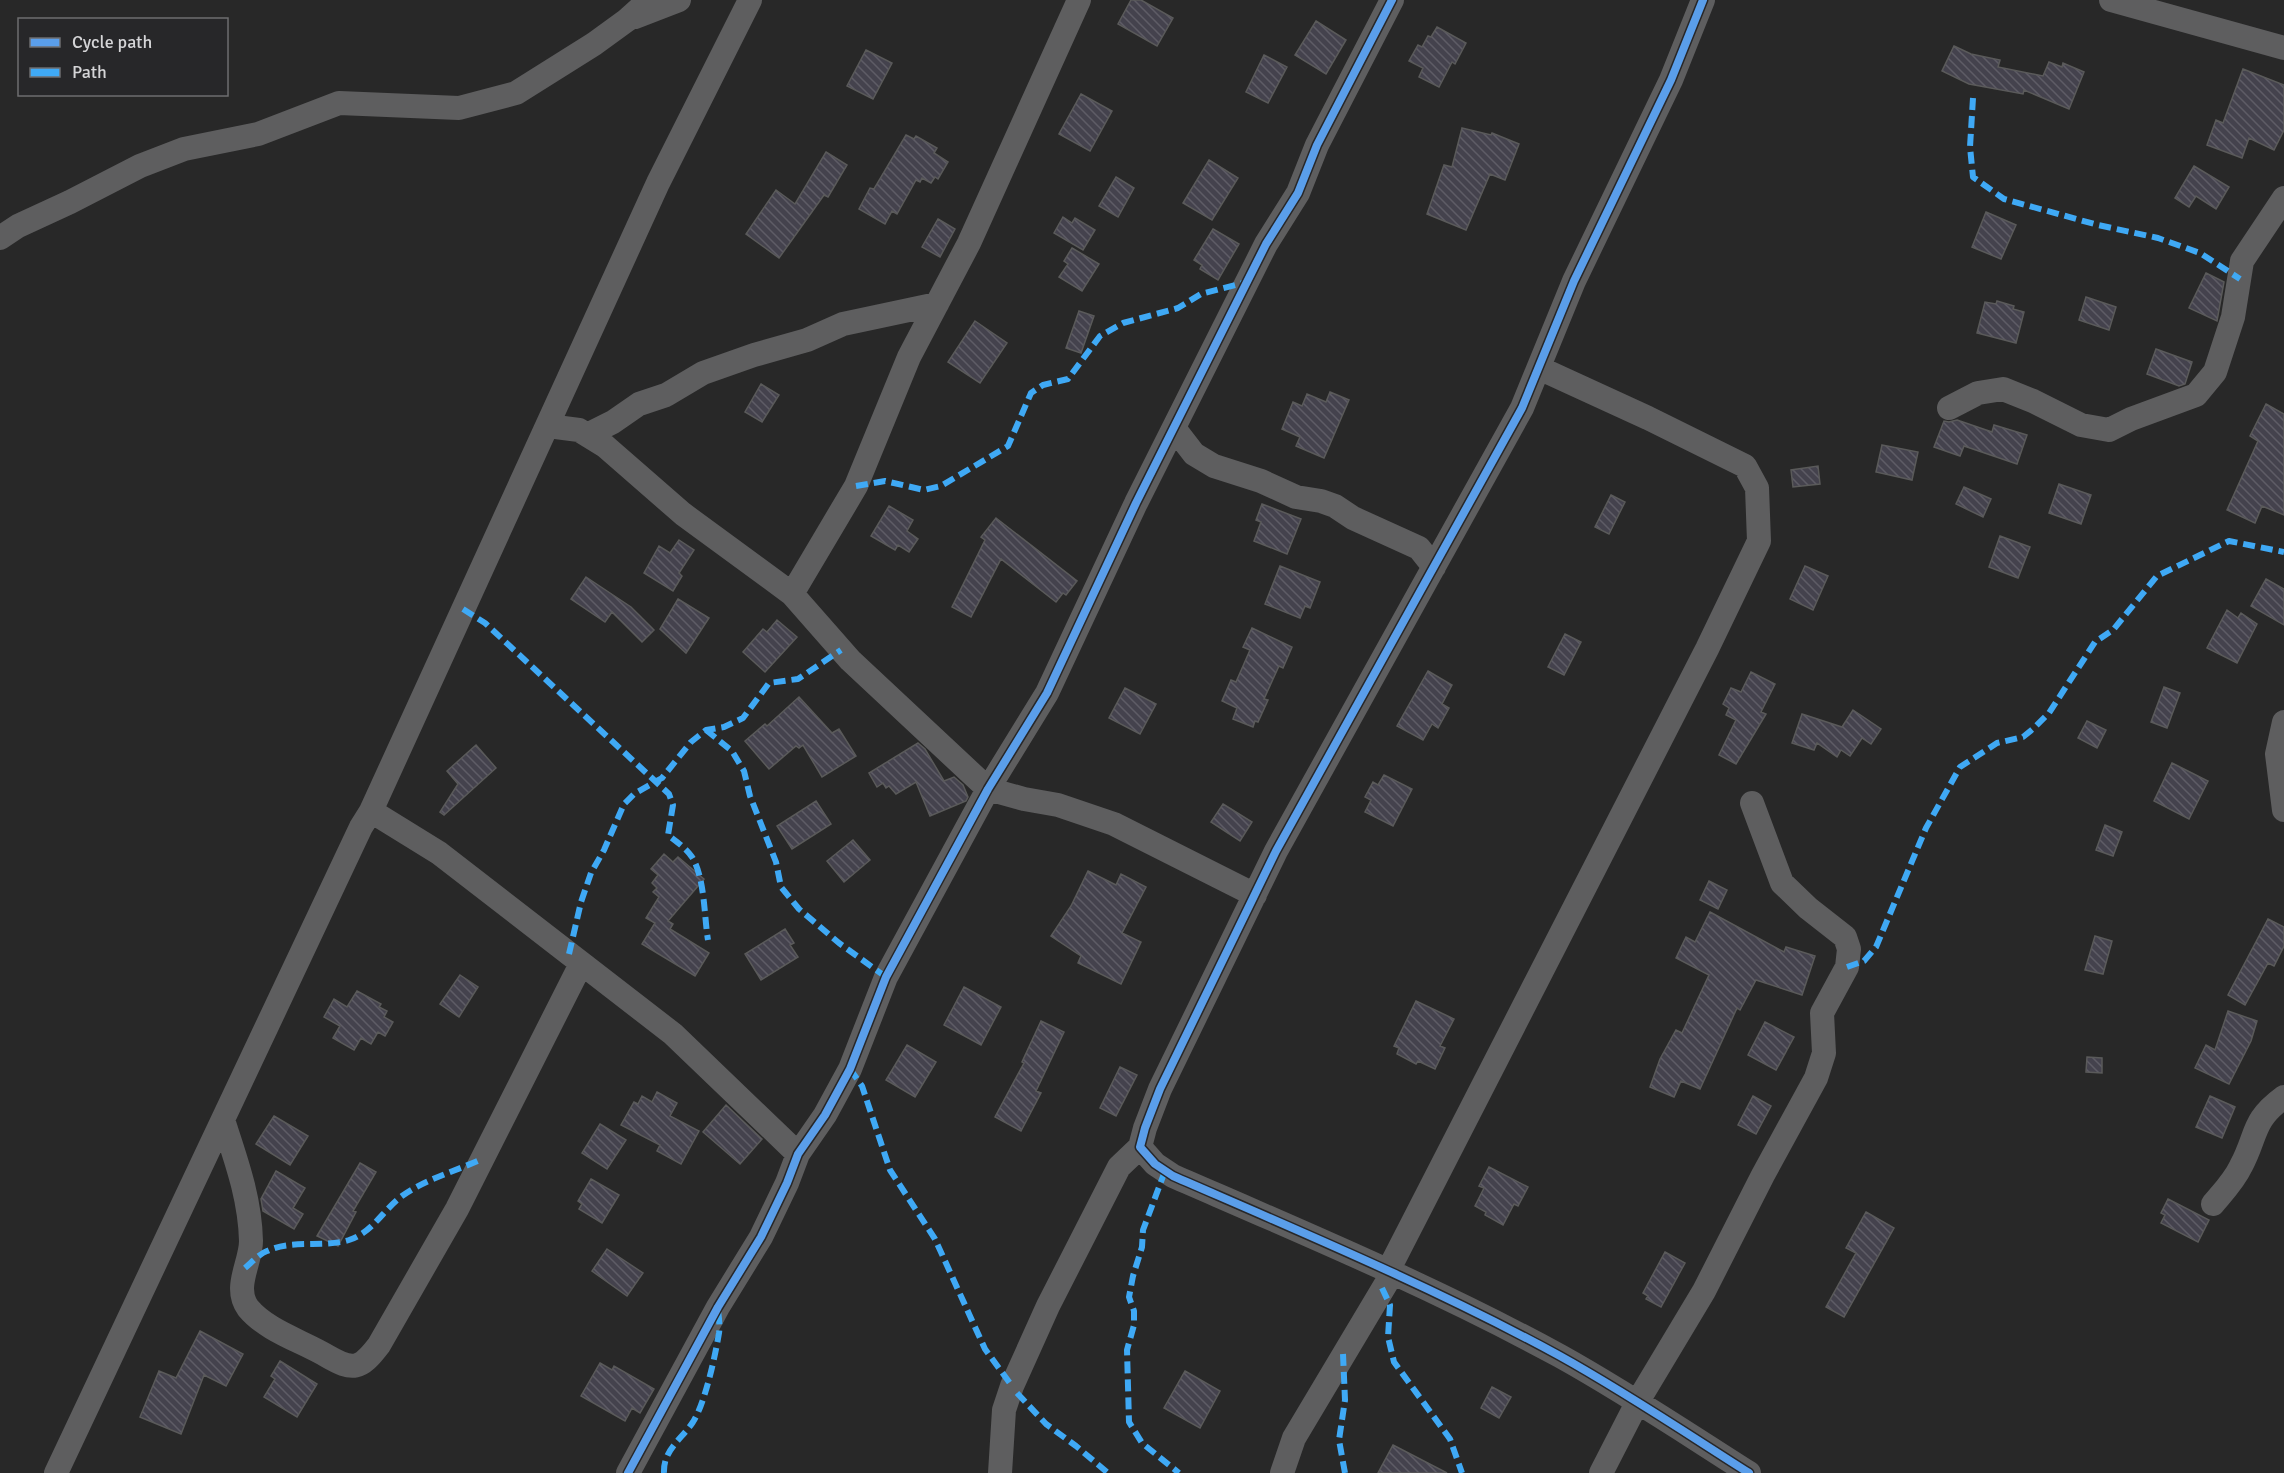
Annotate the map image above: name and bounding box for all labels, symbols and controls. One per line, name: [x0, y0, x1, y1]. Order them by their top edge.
legend: [18, 18, 228, 96]
text: Cycle path: [72, 31, 152, 53]
text: Path: [72, 61, 107, 83]

